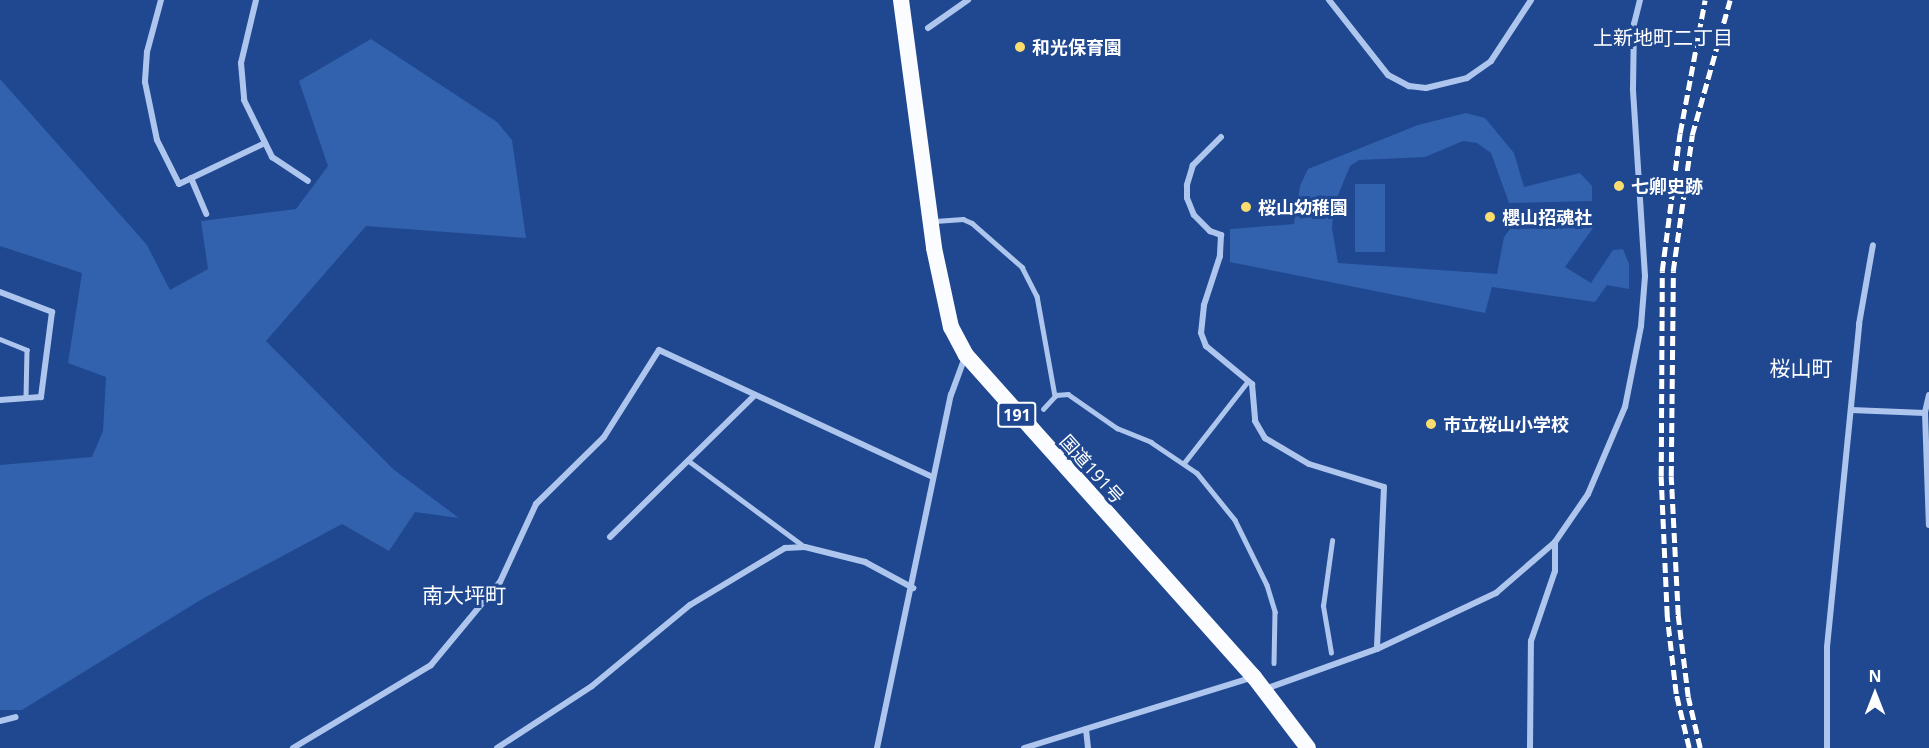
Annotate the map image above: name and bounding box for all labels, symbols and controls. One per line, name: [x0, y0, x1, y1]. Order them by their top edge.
district label: 上新地町二丁目: [1593, 25, 1733, 49]
place label: 和光保育園: [1032, 36, 1122, 58]
marker: 和光保育園: [1013, 40, 1027, 54]
place label: 七卿史跡: [1631, 175, 1703, 197]
marker: 七卿史跡: [1612, 179, 1626, 193]
place label: 桜山幼稚園: [1258, 196, 1348, 218]
marker: 桜山幼稚園: [1239, 200, 1253, 214]
place label: 櫻山招魂社: [1502, 206, 1592, 228]
marker: 櫻山招魂社: [1483, 210, 1497, 224]
district label: 桜山町: [1770, 355, 1832, 381]
road number: 191: [996, 402, 1038, 428]
place label: 市立桜山小学校: [1443, 413, 1569, 435]
marker: 市立桜山小学校: [1424, 417, 1438, 431]
street label: 国道191号: [1056, 430, 1128, 508]
district label: 南大坪町: [422, 582, 506, 608]
north arrow: [1845, 664, 1905, 724]
text: N: [1868, 665, 1882, 687]

